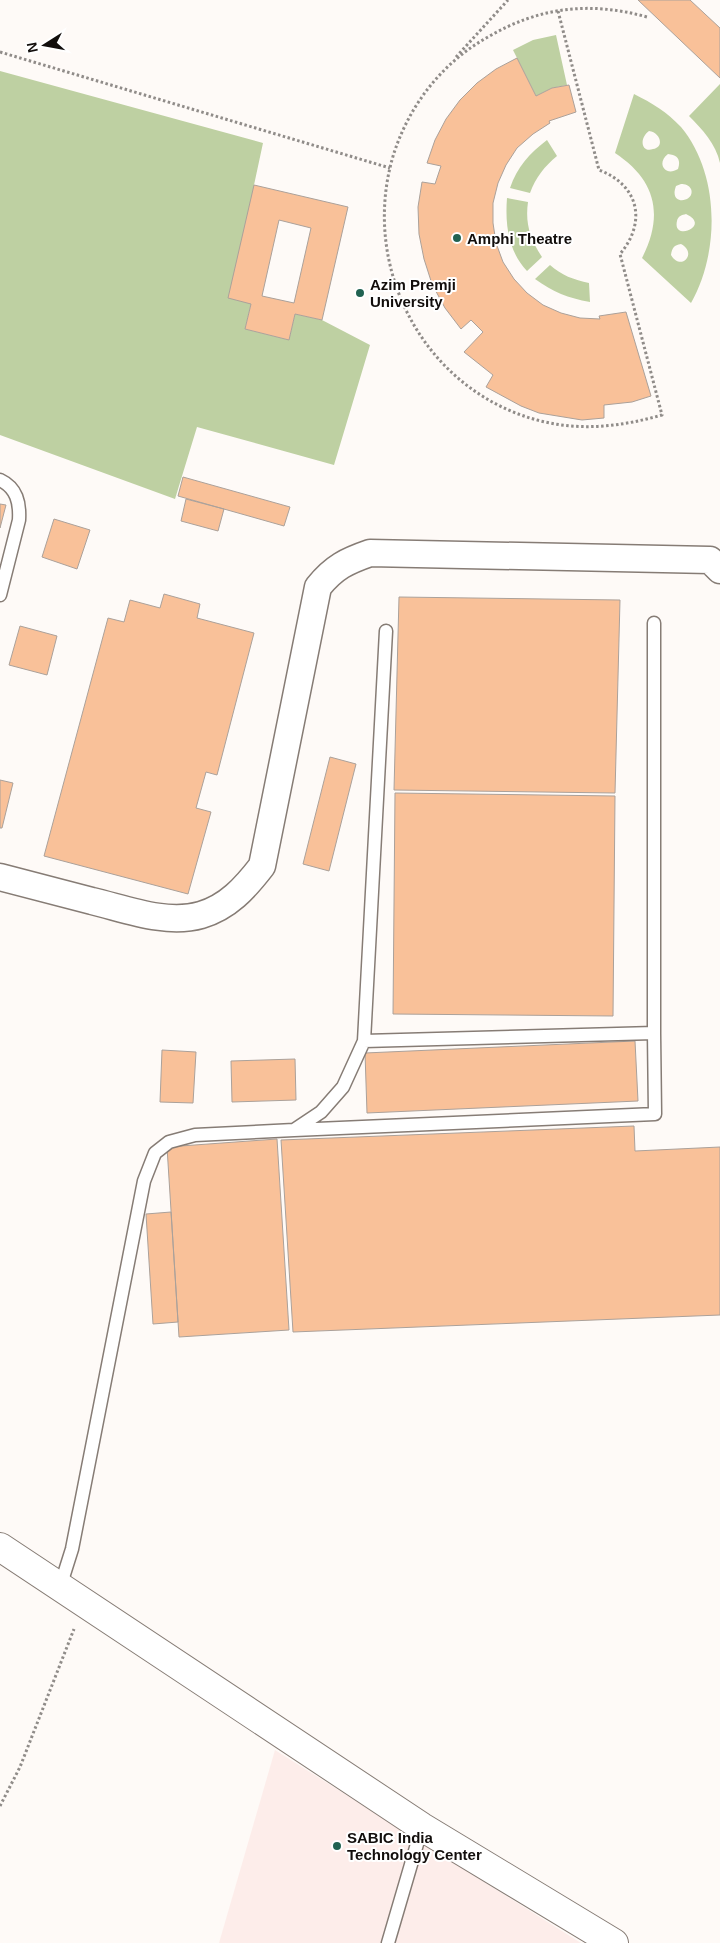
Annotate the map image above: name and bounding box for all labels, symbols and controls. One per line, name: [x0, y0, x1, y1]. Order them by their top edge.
north arrow: [20, 20, 70, 70]
text: N: [23, 41, 41, 54]
place label: Amphi Theatre: [467, 230, 572, 247]
marker: Amphi Theatre: [451, 232, 463, 244]
place label: Azim Premji University: [370, 276, 456, 310]
marker: Azim Premji University: [354, 287, 366, 299]
place label: SABIC India Technology Center: [347, 1829, 482, 1863]
marker: SABIC India Technology Center: [331, 1840, 343, 1852]

